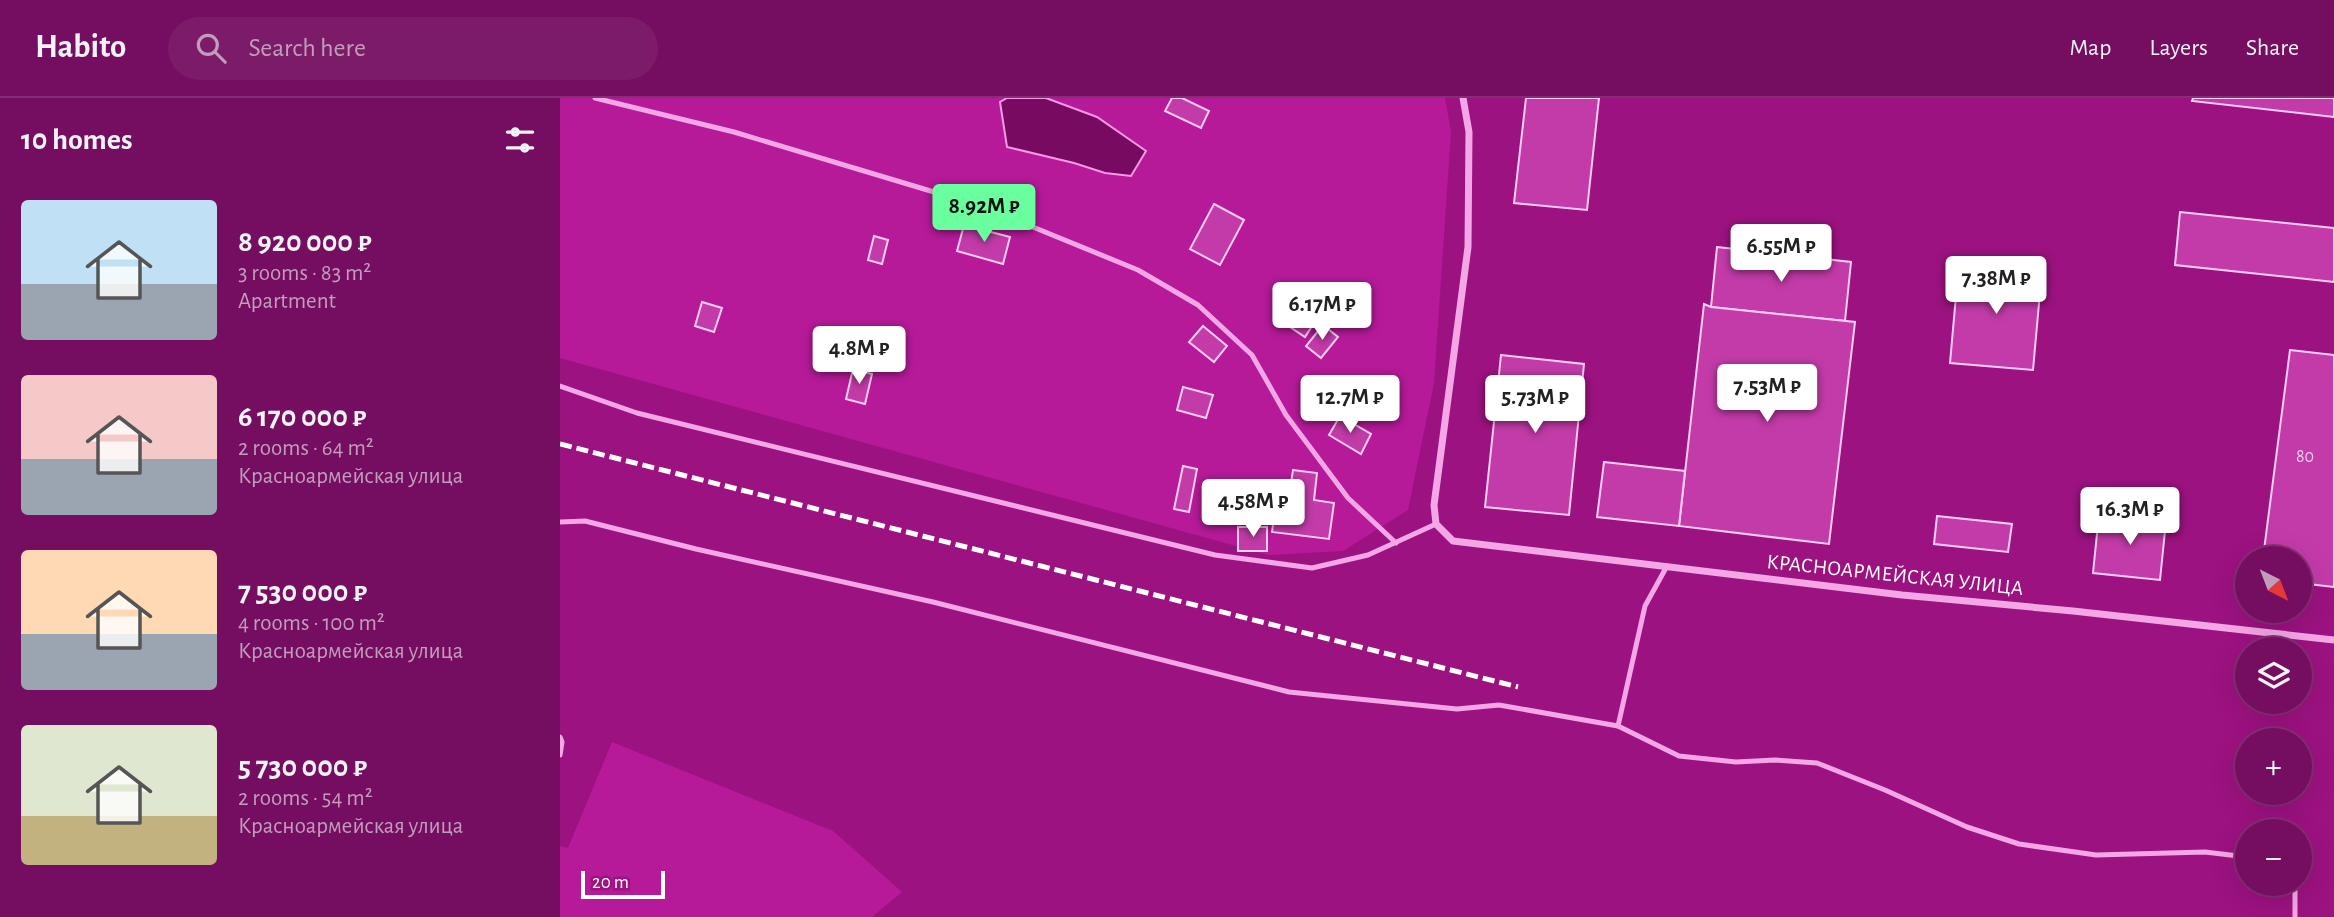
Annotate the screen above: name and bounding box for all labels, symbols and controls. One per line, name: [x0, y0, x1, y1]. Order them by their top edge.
search box: [168, 17, 658, 80]
icon: search: [192, 29, 230, 67]
text: Habito: [35, 31, 126, 64]
text: Search here: [248, 35, 366, 61]
text: Map: [2069, 36, 2111, 60]
text: Layers: [2149, 36, 2208, 60]
text: Share: [2246, 36, 2299, 60]
icon: filters: [501, 121, 539, 159]
text: 10 homes: [21, 125, 132, 155]
pin: 8.92M ₽: [919, 184, 1049, 244]
text: 8.92M ₽: [948, 195, 1020, 218]
pin: 6.55M ₽: [1716, 225, 1846, 284]
text: 8 920 000 ₽: [238, 227, 372, 257]
icon: home: [77, 228, 161, 312]
text: 6.55M ₽: [1747, 235, 1815, 258]
pin: 7.38M ₽: [1931, 256, 2061, 316]
text: 3 rooms · 83 m²: [238, 262, 371, 285]
text: 7.38M ₽: [1961, 267, 2031, 290]
pin: 6.17M ₽: [1257, 282, 1387, 342]
text: Apartment: [238, 290, 336, 313]
text: 6.17M ₽: [1288, 293, 1356, 316]
pin: 4.8M ₽: [802, 327, 916, 386]
text: 4.8M ₽: [829, 337, 889, 360]
pin: 7.53M ₽: [1702, 364, 1832, 424]
text: 7.53M ₽: [1733, 375, 1801, 398]
pin: 12.7M ₽: [1285, 376, 1415, 435]
pin: 5.73M ₽: [1470, 376, 1600, 435]
text: 12.7M ₽: [1317, 386, 1383, 409]
text: 5.73M ₽: [1501, 386, 1569, 409]
text: 6 170 000 ₽: [238, 402, 366, 432]
icon: home: [77, 403, 161, 487]
text: 2 rooms · 64 m²: [238, 437, 374, 460]
house number: 80: [2296, 448, 2314, 466]
text: Красноармейская улица: [238, 465, 463, 488]
pin: 4.58M ₽: [1188, 480, 1318, 539]
pin: 16.3M ₽: [2065, 488, 2195, 547]
text: 4.58M ₽: [1218, 490, 1288, 513]
text: 16.3M ₽: [2096, 498, 2164, 521]
north arrow: [2235, 546, 2312, 623]
map controls: [2235, 546, 2312, 896]
street label: КРАСНОАРМЕЙСКАЯ УЛИЦА: [1766, 550, 2024, 599]
text: 7 530 000 ₽: [238, 577, 367, 607]
icon: home: [77, 578, 161, 662]
text: 4 rooms · 100 m²: [238, 612, 385, 635]
button: layers: [2235, 637, 2312, 714]
text: Красноармейская улица: [238, 640, 463, 663]
button: +: [2235, 728, 2312, 805]
text: 5 730 000 ₽: [238, 752, 367, 782]
icon: home: [77, 753, 161, 837]
text: 2 rooms · 54 m²: [238, 787, 373, 810]
text: Красноармейская улица: [238, 815, 463, 838]
button: −: [2235, 819, 2312, 896]
scale bar: [581, 868, 665, 900]
text: 20 m: [592, 873, 629, 892]

